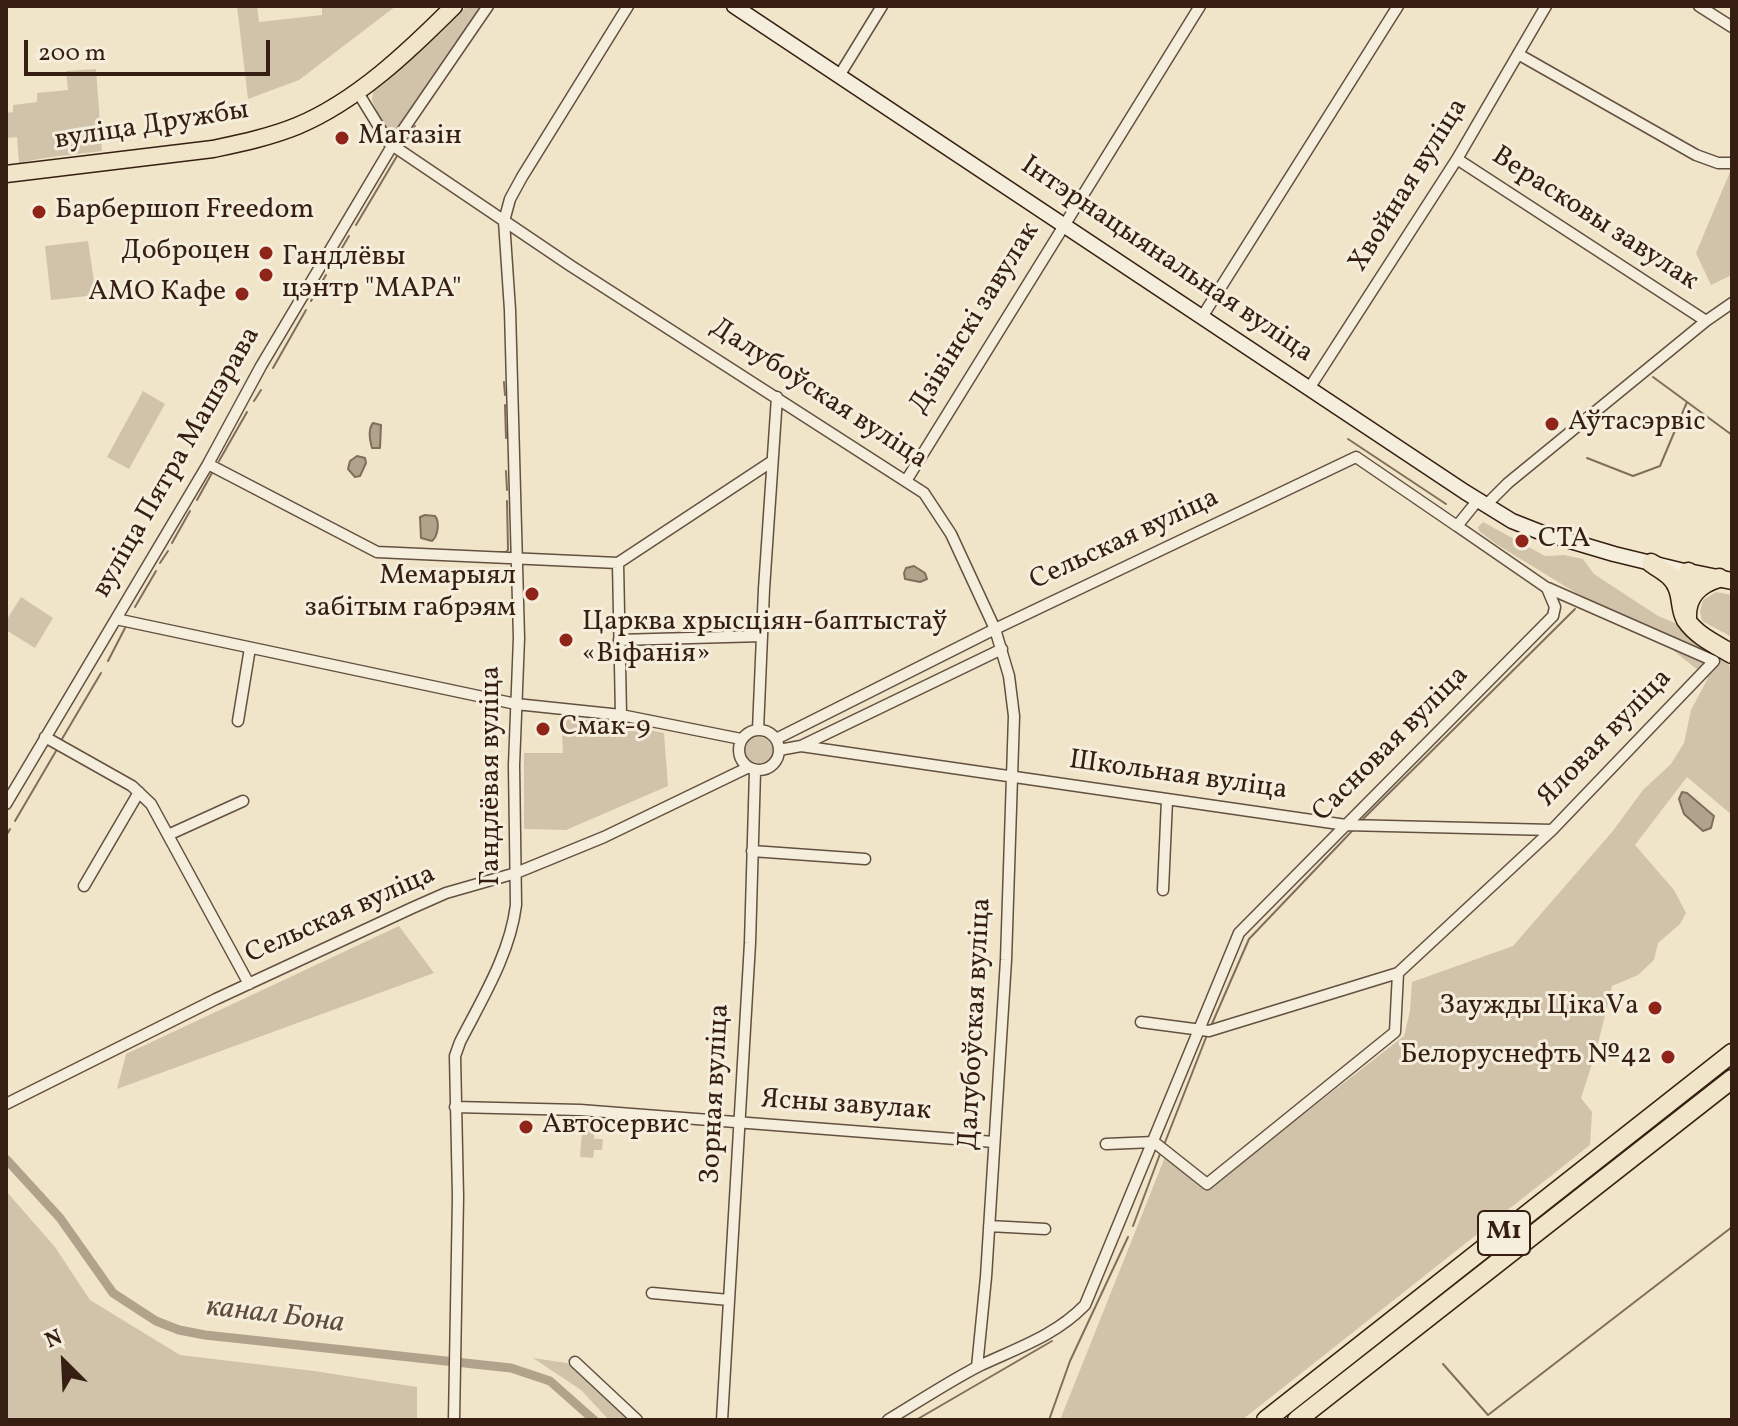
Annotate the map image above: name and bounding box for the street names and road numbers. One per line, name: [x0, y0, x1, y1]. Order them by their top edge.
street label: Хвойная вуліца: [1343, 93, 1477, 279]
street label: вуліца Дружбы: [53, 95, 251, 159]
street label: Верасковы завулак: [1484, 141, 1704, 299]
street label: Інтэрнацыянальная вуліца: [1013, 150, 1319, 372]
street label: Дзівінскі завулак: [904, 217, 1048, 421]
street label: Далубоўская вуліца: [703, 312, 933, 478]
street label: вуліца Пятра Машэрава: [87, 322, 269, 604]
street label: Сельская вуліца: [1025, 483, 1225, 599]
street label: Сасновая вуліца: [1307, 660, 1477, 830]
street label: Яловая вуліца: [1532, 663, 1680, 815]
street label: Гандлёвая вуліца: [476, 666, 510, 886]
street label: Школьная вуліца: [1067, 745, 1289, 809]
street label: Сельская вуліца: [241, 859, 441, 973]
street label: Далубоўская вуліца: [954, 897, 1000, 1151]
street label: Зорная вуліца: [696, 1003, 738, 1185]
street label: Ясны завулак: [760, 1084, 932, 1130]
road number: М1: [1478, 1211, 1530, 1255]

